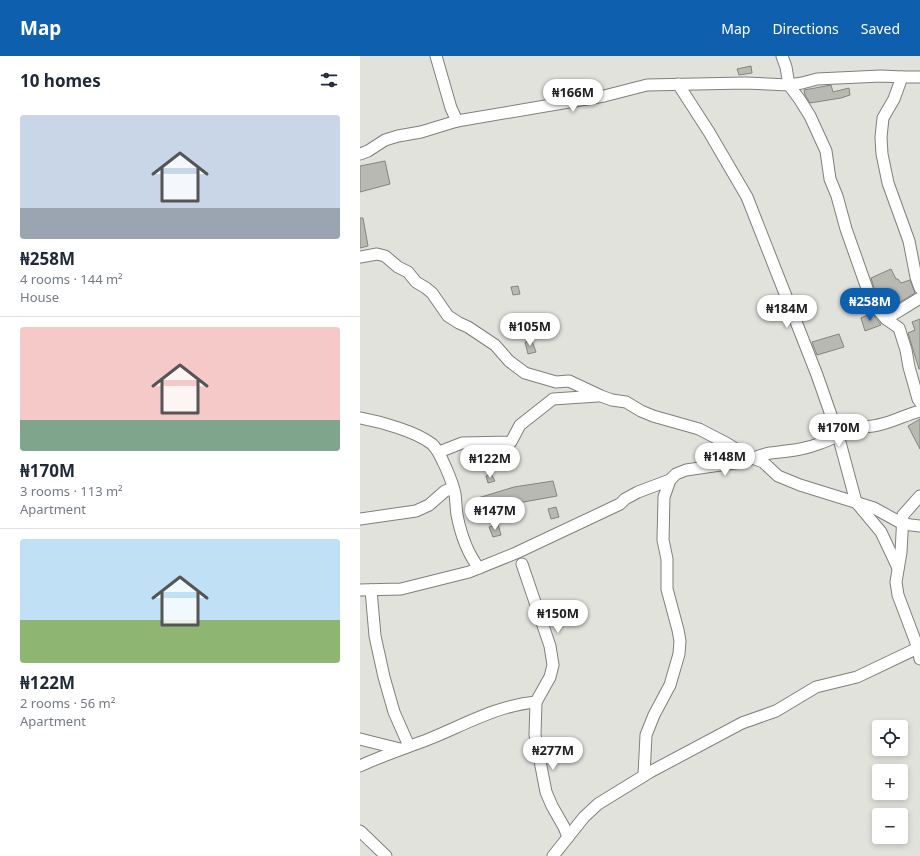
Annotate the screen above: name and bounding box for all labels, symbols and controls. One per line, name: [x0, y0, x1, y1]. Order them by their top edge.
text: Map: [20, 15, 61, 41]
text: Map: [721, 19, 750, 38]
text: Directions: [772, 19, 839, 38]
text: Saved: [861, 19, 900, 38]
text: 10 homes: [20, 69, 101, 92]
icon: filters: [318, 69, 340, 91]
pin: ₦166M: [545, 79, 601, 113]
text: ₦166M: [552, 83, 594, 101]
icon: home: [144, 141, 216, 213]
text: ₦258M: [20, 247, 75, 270]
text: 4 rooms · 144 m²: [20, 270, 123, 288]
text: House: [20, 288, 59, 306]
pin: ₦258M: [842, 288, 898, 322]
text: ₦258M: [849, 292, 891, 310]
pin: ₦184M: [759, 295, 815, 329]
text: ₦184M: [766, 299, 808, 317]
pin: ₦105M: [502, 313, 558, 347]
text: ₦105M: [509, 317, 551, 335]
icon: home: [144, 353, 216, 425]
pin: ₦170M: [811, 414, 867, 448]
text: ₦170M: [818, 418, 860, 436]
pin: ₦148M: [697, 443, 753, 477]
pin: ₦122M: [462, 445, 518, 479]
text: ₦148M: [704, 447, 746, 465]
text: ₦122M: [469, 449, 511, 467]
text: ₦170M: [20, 459, 75, 482]
text: 3 rooms · 113 m²: [20, 482, 123, 500]
pin: ₦147M: [467, 497, 523, 531]
text: Apartment: [20, 500, 86, 518]
text: ₦147M: [474, 501, 516, 519]
icon: home: [144, 565, 216, 637]
pin: ₦150M: [530, 600, 586, 634]
text: ₦150M: [537, 604, 579, 622]
text: ₦122M: [20, 671, 75, 694]
text: 2 rooms · 56 m²: [20, 694, 115, 712]
text: Apartment: [20, 712, 86, 730]
map controls: [872, 720, 908, 844]
button: locate: [872, 720, 908, 756]
pin: ₦277M: [525, 737, 581, 771]
text: ₦277M: [532, 741, 574, 759]
button: +: [872, 764, 908, 800]
button: −: [872, 808, 908, 844]

